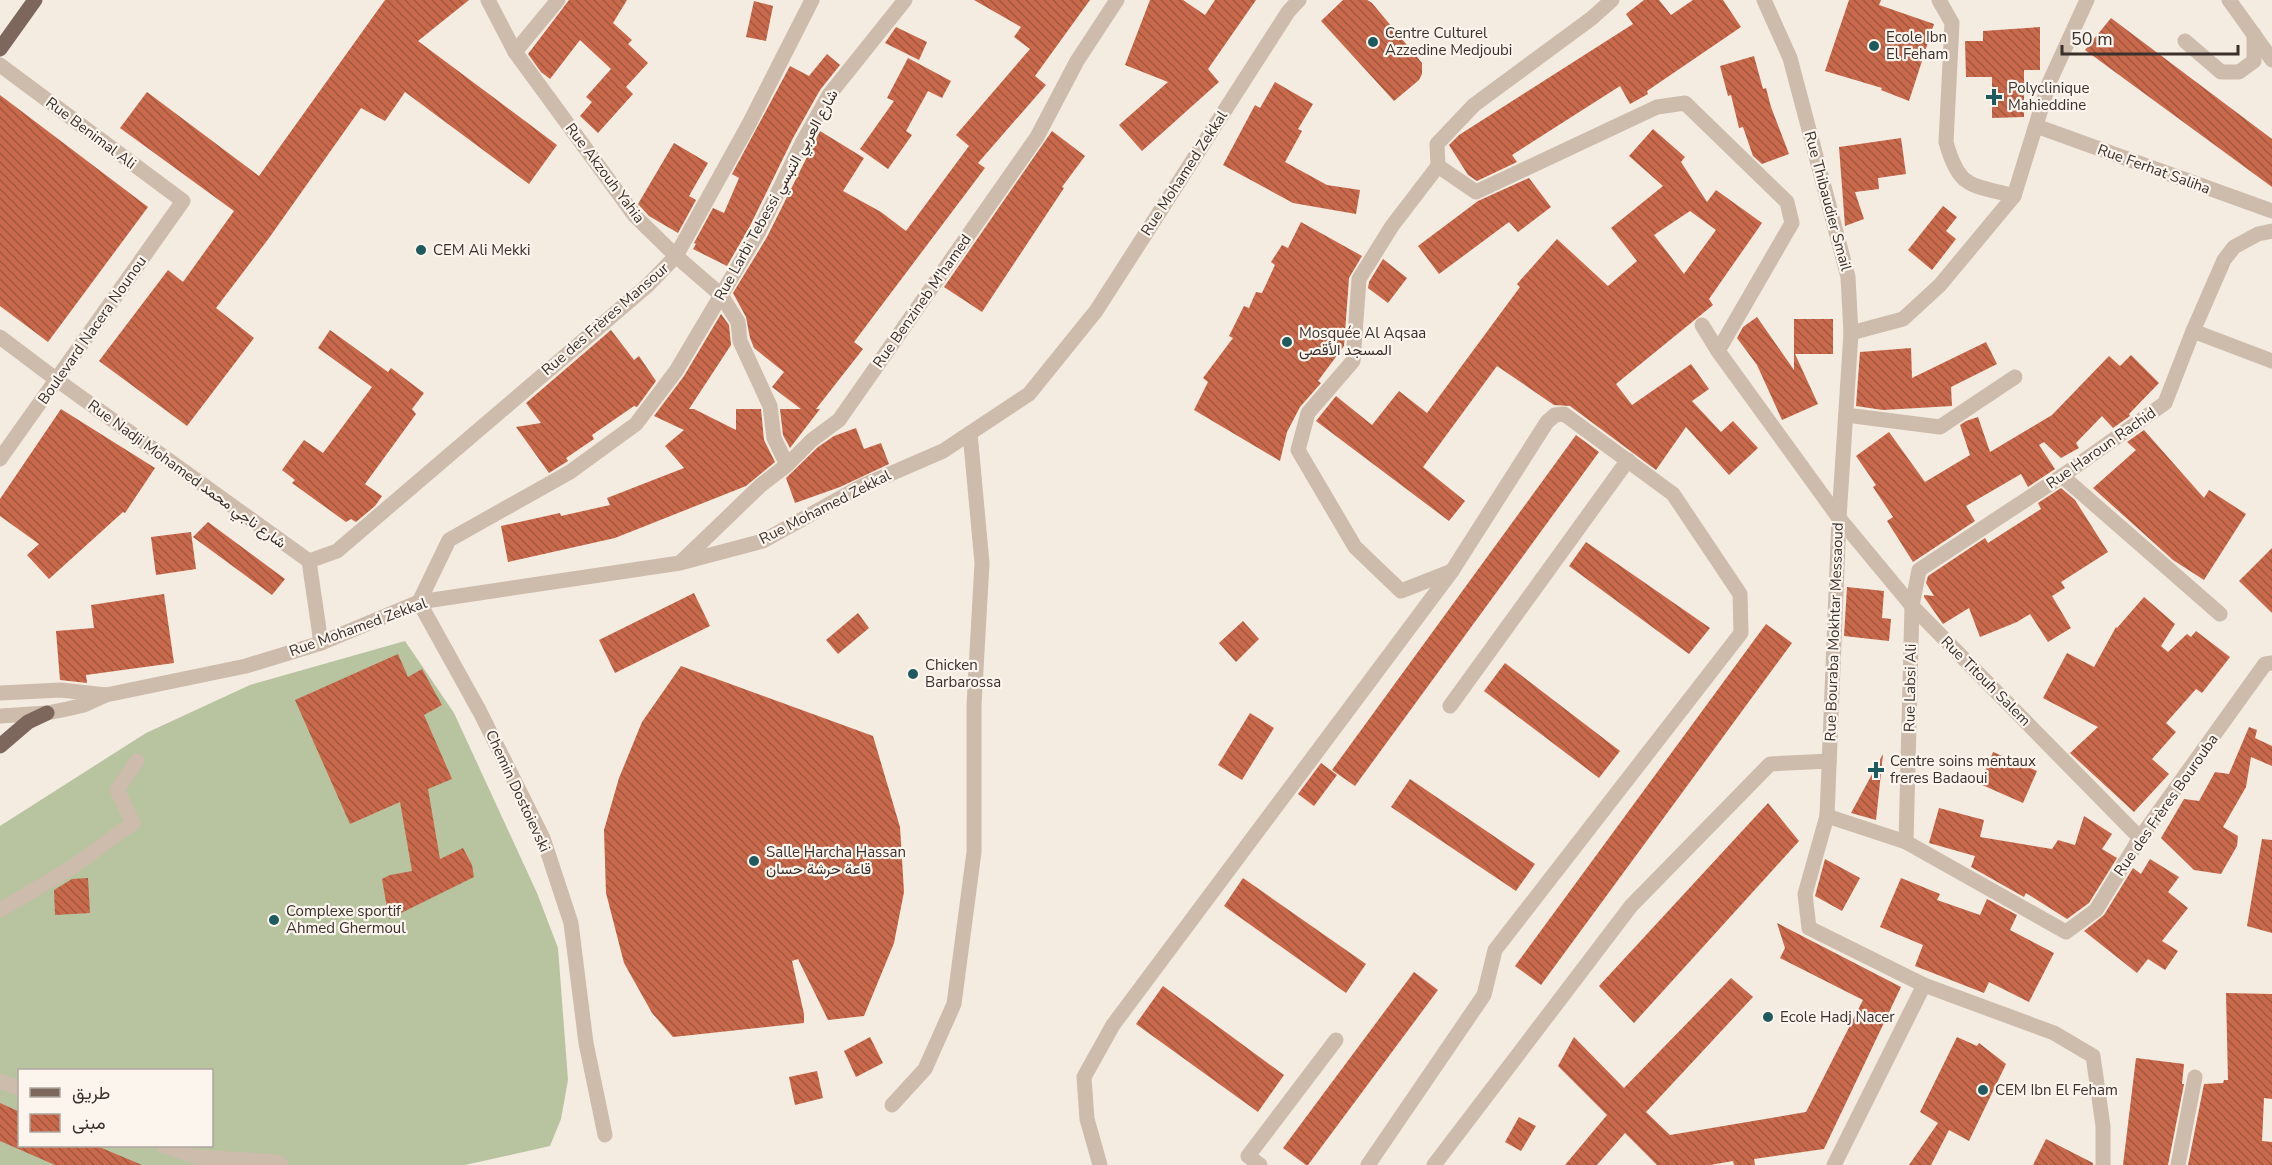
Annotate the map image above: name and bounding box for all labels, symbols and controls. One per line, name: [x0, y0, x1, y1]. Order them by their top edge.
scale bar: [2062, 18, 2238, 56]
place label: Centre Culturel Azzedine Medjoubi: [1385, 23, 1512, 60]
place label: Ecole Ibn El Feham: [1886, 27, 1948, 64]
text: 50 m: [2071, 27, 2113, 51]
marker: Centre Culturel Azzedine Medjoubi: [1366, 35, 1380, 49]
marker: Ecole Ibn El Feham: [1867, 39, 1881, 53]
place label: Polyclinique Mahieddine: [2008, 78, 2089, 115]
street label: Rue Larbi Tebessi شارع العربي التبسي: [710, 86, 845, 305]
marker: Polyclinique Mahieddine: [1985, 88, 2003, 106]
street label: Rue Benimal Ali: [42, 92, 140, 174]
street label: Rue Mohamed Zekkal: [1136, 106, 1232, 239]
street label: Rue Akzouh Yahia: [561, 119, 649, 227]
street label: Rue Thibaudier Smail: [1800, 129, 1856, 274]
street label: Rue Ferhat Saliha: [2095, 139, 2213, 199]
street label: Rue Benzineb M'hamed: [868, 230, 976, 372]
place label: CEM Ali Mekki: [433, 240, 531, 260]
marker: CEM Ali Mekki: [414, 243, 428, 257]
street label: Boulevard Nacera Nounou: [33, 252, 151, 408]
street label: Rue des Frères Mansour: [537, 258, 673, 380]
place label: Mosquée Al Aqsaa المسجد الأقصى: [1299, 323, 1426, 360]
marker: Mosquée Al Aqsaa المسجد الأقصى: [1280, 335, 1294, 349]
street label: Rue Nadji Mohamed شارع ناجي محمد: [82, 395, 290, 555]
street label: Rue Haroun Rachid: [2042, 403, 2160, 493]
street label: Rue Mohamed Zekkal: [756, 465, 895, 549]
street label: Rue Bouraba Mokhtar Messaoud: [1820, 522, 1848, 742]
street label: Rue Mohamed Zekkal: [286, 593, 430, 661]
street label: Rue Titouh Salem: [1937, 632, 2035, 730]
street label: Rue Labsi Ali: [1899, 644, 1921, 732]
place label: Chicken Barbarossa: [925, 655, 1001, 692]
marker: Chicken Barbarossa: [906, 667, 920, 681]
street label: Chemin Dostoievski: [481, 727, 555, 855]
street label: Rue des Frères Bourouba: [2109, 730, 2223, 880]
place label: Centre soins mentaux freres Badaoui: [1890, 751, 2036, 788]
marker: Centre soins mentaux freres Badaoui: [1867, 761, 1885, 779]
place label: Salle Harcha Hassan قاعة حرشة حسان: [766, 842, 906, 879]
marker: Salle Harcha Hassan قاعة حرشة حسان: [747, 854, 761, 868]
place label: Complexe sportif Ahmed Ghermoul: [286, 901, 406, 938]
marker: Complexe sportif Ahmed Ghermoul: [267, 913, 281, 927]
place label: Ecole Hadj Nacer: [1780, 1007, 1895, 1027]
marker: Ecole Hadj Nacer: [1761, 1010, 1775, 1024]
legend: [18, 1069, 213, 1147]
place label: CEM Ibn El Feham: [1995, 1080, 2118, 1100]
text: طريق: [72, 1081, 110, 1105]
marker: CEM Ibn El Feham: [1976, 1083, 1990, 1097]
text: مبنى: [72, 1111, 106, 1135]

